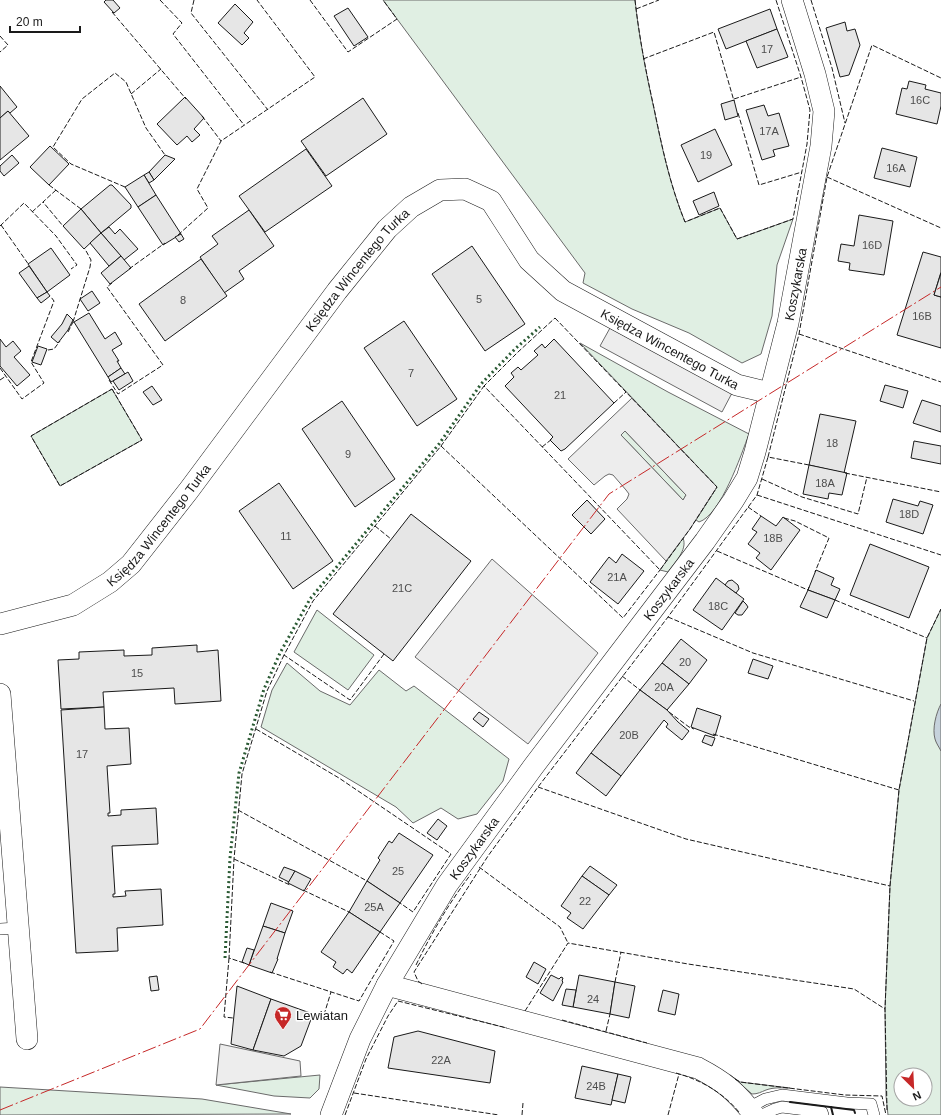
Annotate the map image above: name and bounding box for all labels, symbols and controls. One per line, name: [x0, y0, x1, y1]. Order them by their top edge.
scale bar: [10, 8, 80, 34]
text: 20 m: [16, 15, 43, 29]
house number: 17: [761, 43, 773, 55]
house number: 16C: [910, 94, 930, 106]
house number: 17A: [759, 125, 779, 137]
house number: 19: [700, 149, 712, 161]
house number: 16A: [886, 162, 906, 174]
street label: Księdza Wincentego Turka: [303, 205, 413, 334]
house number: 16D: [862, 239, 882, 251]
street label: Koszykarska: [782, 246, 810, 322]
house number: 5: [476, 293, 482, 305]
house number: 8: [180, 294, 186, 306]
street label: Księdza Wincentego Turka: [598, 306, 742, 393]
house number: 16B: [912, 310, 932, 322]
house number: 7: [408, 367, 414, 379]
house number: 21: [554, 389, 566, 401]
house number: 18: [826, 437, 838, 449]
house number: 9: [345, 448, 351, 460]
street label: Księdza Wincentego Turka: [104, 461, 214, 590]
house number: 18A: [815, 477, 835, 489]
house number: 18D: [899, 508, 919, 520]
house number: 11: [280, 530, 292, 542]
house number: 18B: [763, 532, 783, 544]
street label: Koszykarska: [641, 555, 698, 623]
house number: 21A: [607, 571, 627, 583]
house number: 21C: [392, 582, 412, 594]
house number: 18C: [708, 600, 728, 612]
house number: 20: [679, 656, 691, 668]
house number: 15: [131, 667, 143, 679]
house number: 20A: [654, 681, 674, 693]
house number: 20B: [619, 729, 639, 741]
house number: 17: [76, 748, 88, 760]
street label: Koszykarska: [447, 814, 503, 883]
house number: 25: [392, 865, 404, 877]
house number: 22: [579, 895, 591, 907]
house number: 25A: [364, 901, 384, 913]
house number: 24: [587, 993, 599, 1005]
supermarket icon: Lewiatan: [273, 1005, 293, 1030]
place label: Lewiatan: [296, 1008, 348, 1023]
house number: 22A: [431, 1054, 451, 1066]
north arrow: [893, 1067, 933, 1107]
house number: 24B: [586, 1080, 606, 1092]
text: N: [911, 1089, 923, 1103]

